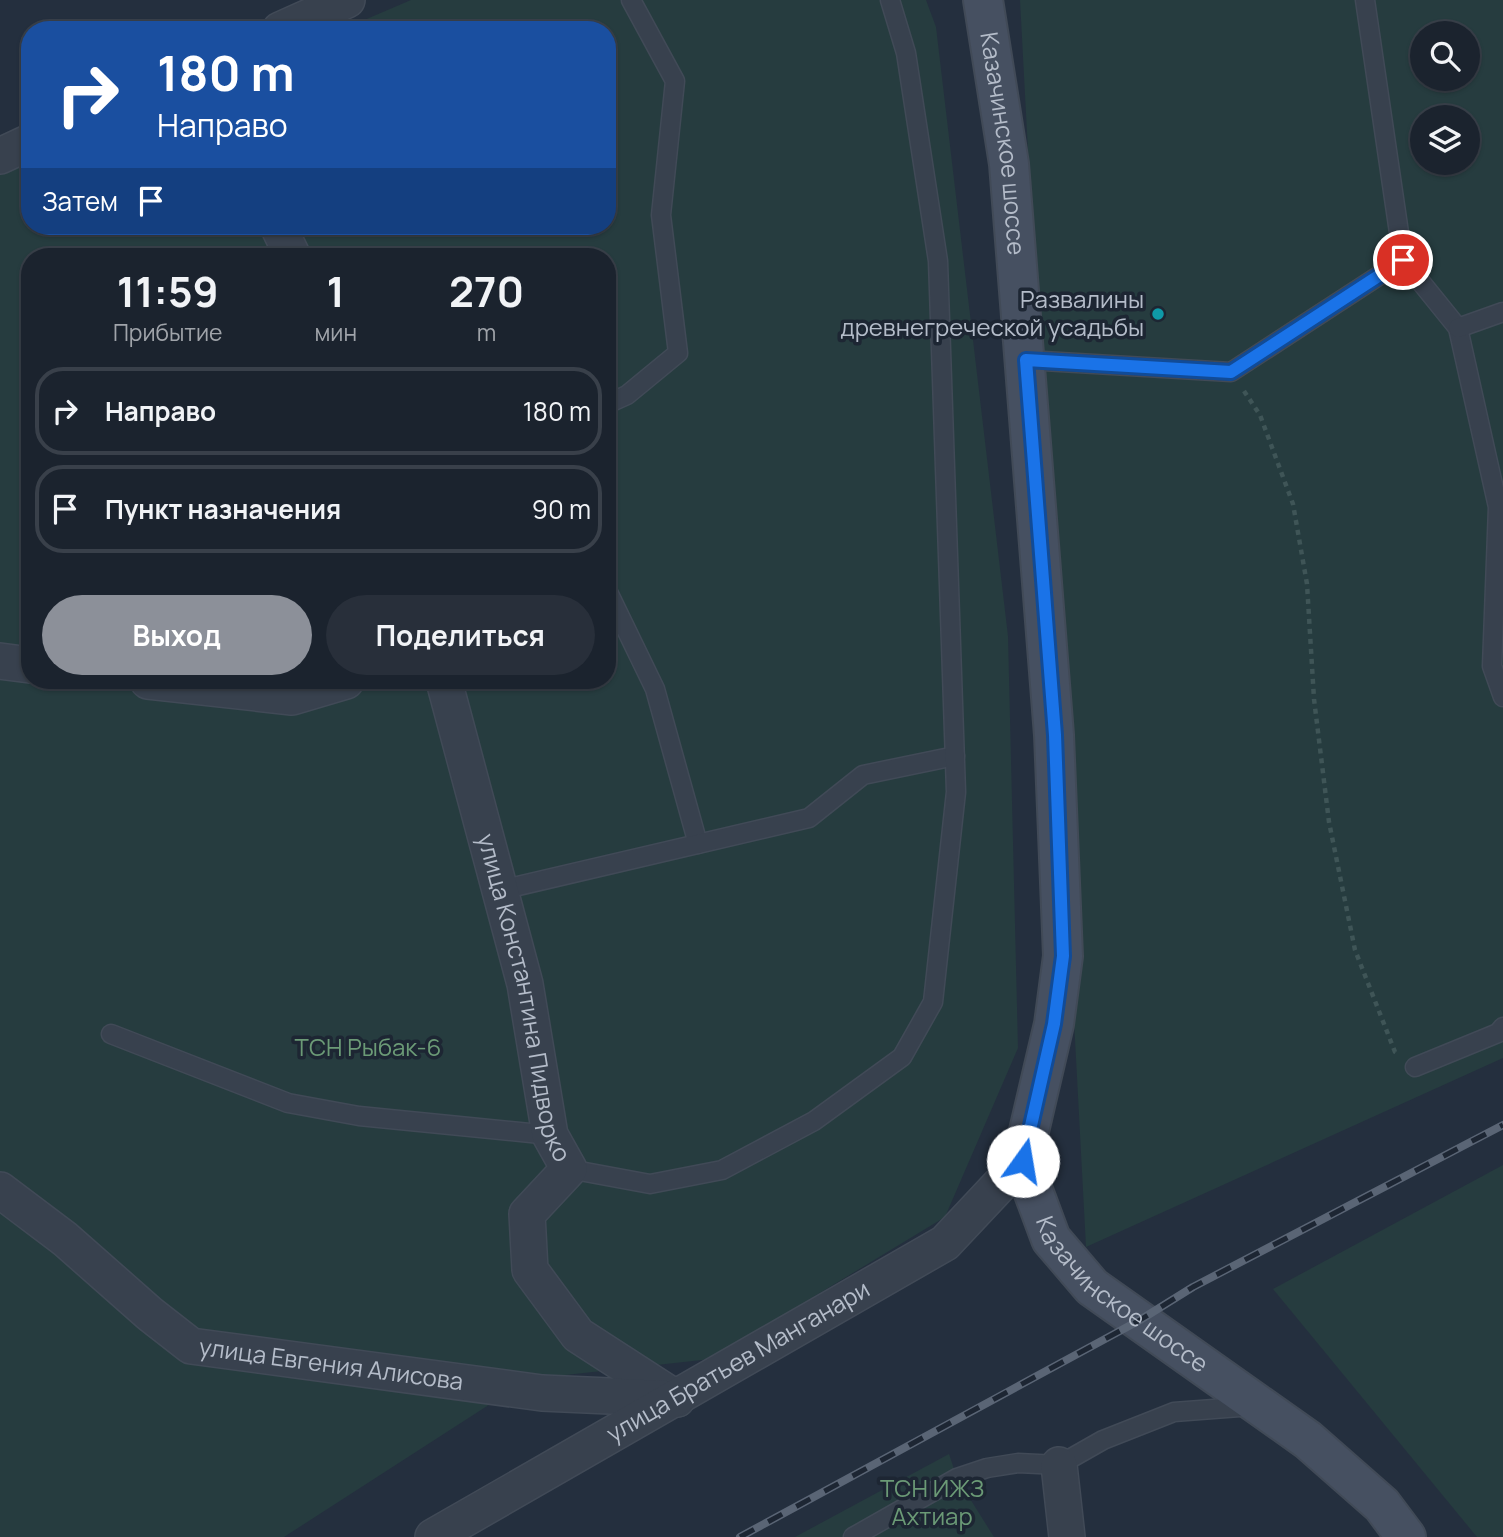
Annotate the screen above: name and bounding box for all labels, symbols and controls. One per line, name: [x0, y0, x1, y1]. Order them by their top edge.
map controls: [1410, 21, 1480, 175]
button: search: [1410, 21, 1480, 91]
street label: Казачинское шоссе: [973, 29, 1034, 256]
text: 180 m: [157, 39, 295, 106]
icon: right: [42, 49, 133, 140]
text: Направо: [157, 103, 288, 147]
button: layers: [1410, 105, 1480, 175]
icon: arrive: [132, 182, 170, 220]
text: Затем: [42, 183, 118, 219]
pin: [1373, 230, 1433, 290]
icon: arrive: [1384, 241, 1422, 279]
text: 11:59: [117, 262, 219, 320]
text: 1: [327, 262, 345, 320]
text: 270: [449, 262, 524, 320]
place label: Развалины древнегреческой усадьбы: [840, 282, 1144, 343]
marker: Развалины древнегреческой усадьбы: [1150, 306, 1166, 322]
text: Прибытие: [113, 316, 223, 348]
text: мин: [314, 316, 357, 348]
text: m: [477, 316, 496, 348]
icon: right: [46, 392, 84, 430]
text: Направо: [105, 393, 216, 429]
text: 180 m: [523, 393, 591, 429]
icon: arrive: [46, 490, 84, 528]
text: Пункт назначения: [105, 491, 341, 527]
text: 90 m: [532, 491, 591, 527]
button: Выход: [42, 595, 312, 675]
button: Поделиться: [326, 595, 595, 675]
street label: улица Константина Пидворко: [471, 830, 580, 1167]
park label: ТСН Рыбак-6: [295, 1030, 441, 1063]
position arrow: [986, 1124, 1060, 1198]
street label: Казачинское шоссе: [1029, 1211, 1216, 1379]
street label: улица Братьев Манганари: [600, 1272, 875, 1449]
street label: улица Евгения Алисова: [197, 1329, 465, 1397]
park label: ТСН ИЖЗ Ахтиар: [880, 1471, 984, 1532]

